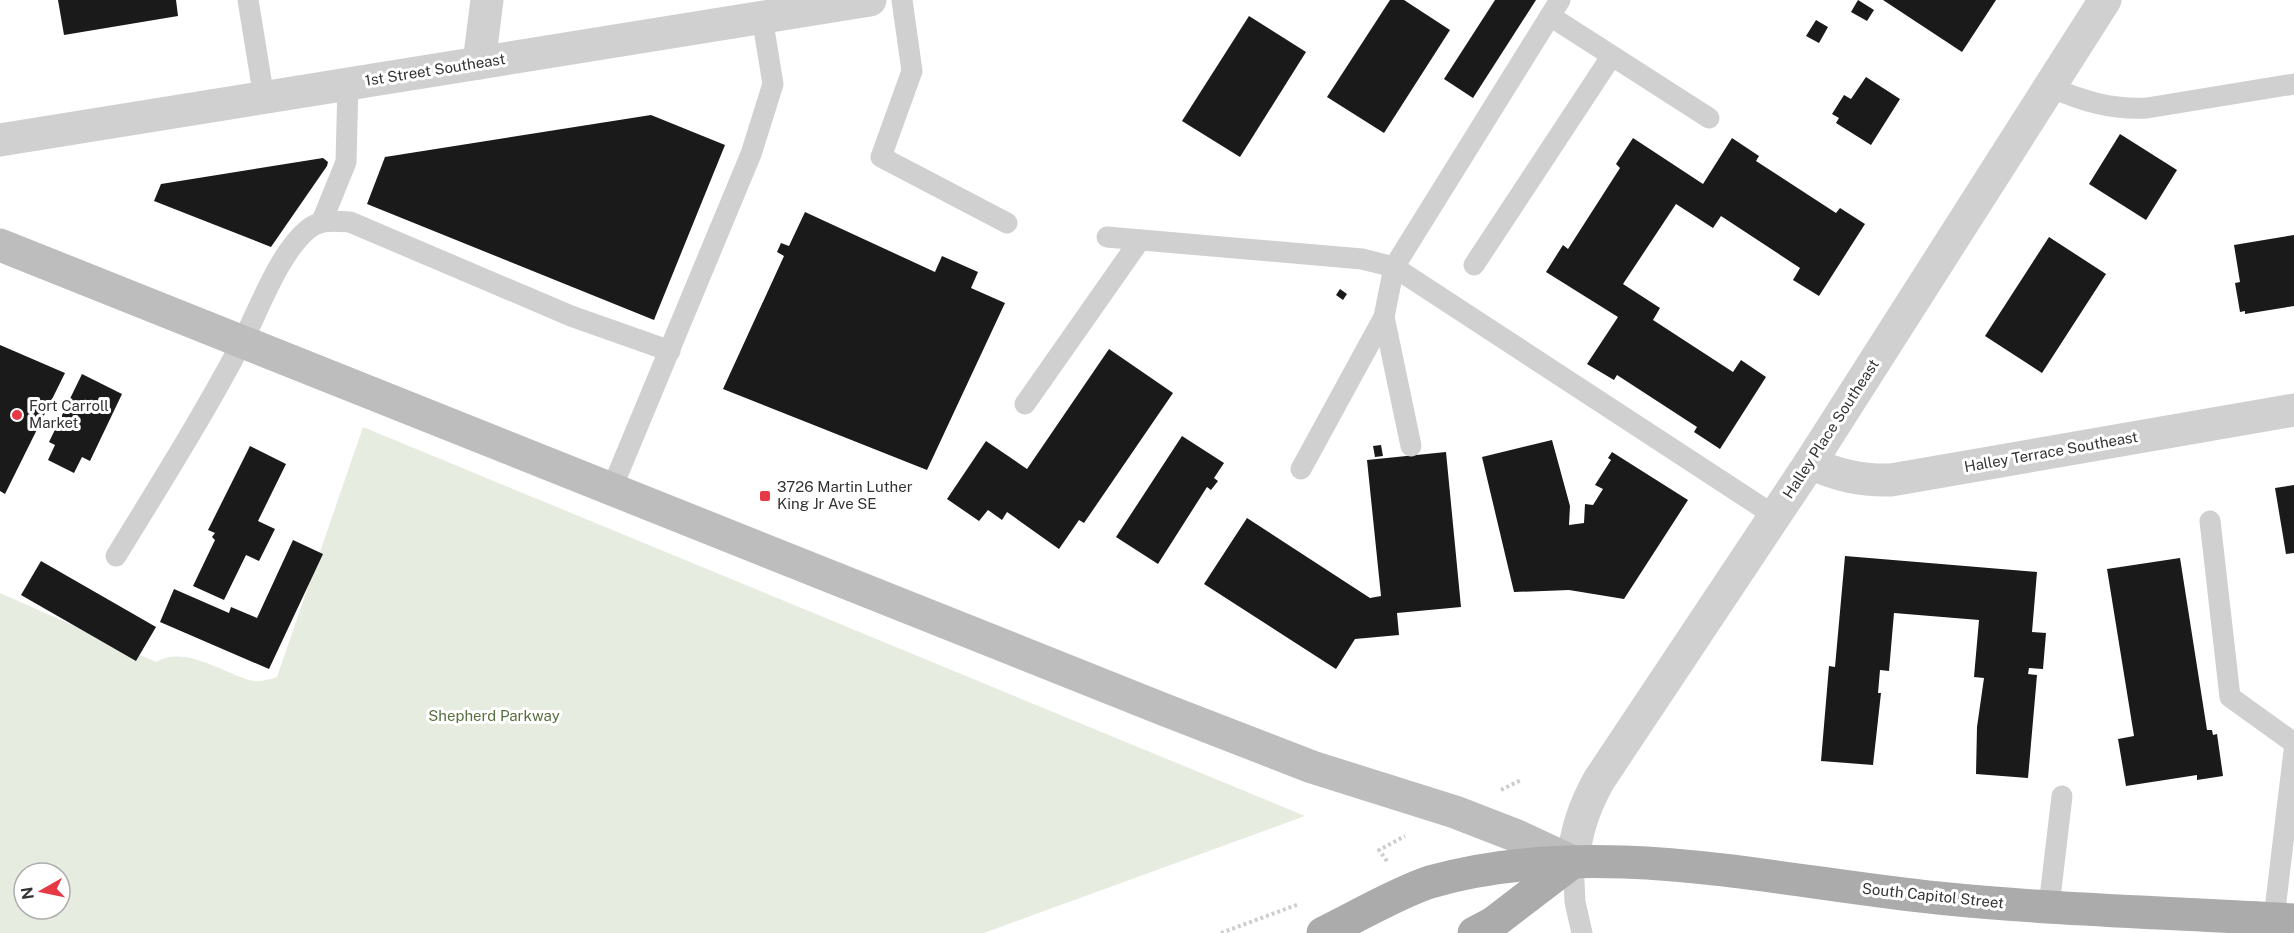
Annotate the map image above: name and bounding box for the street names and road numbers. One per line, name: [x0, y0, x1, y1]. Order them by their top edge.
street label: 1st Street Southeast: [363, 50, 507, 89]
street label: Halley Place Southeast: [1779, 356, 1882, 501]
street label: Halley Terrace Southeast: [1963, 428, 2139, 475]
street label: South Capitol Street: [1861, 880, 2005, 911]

